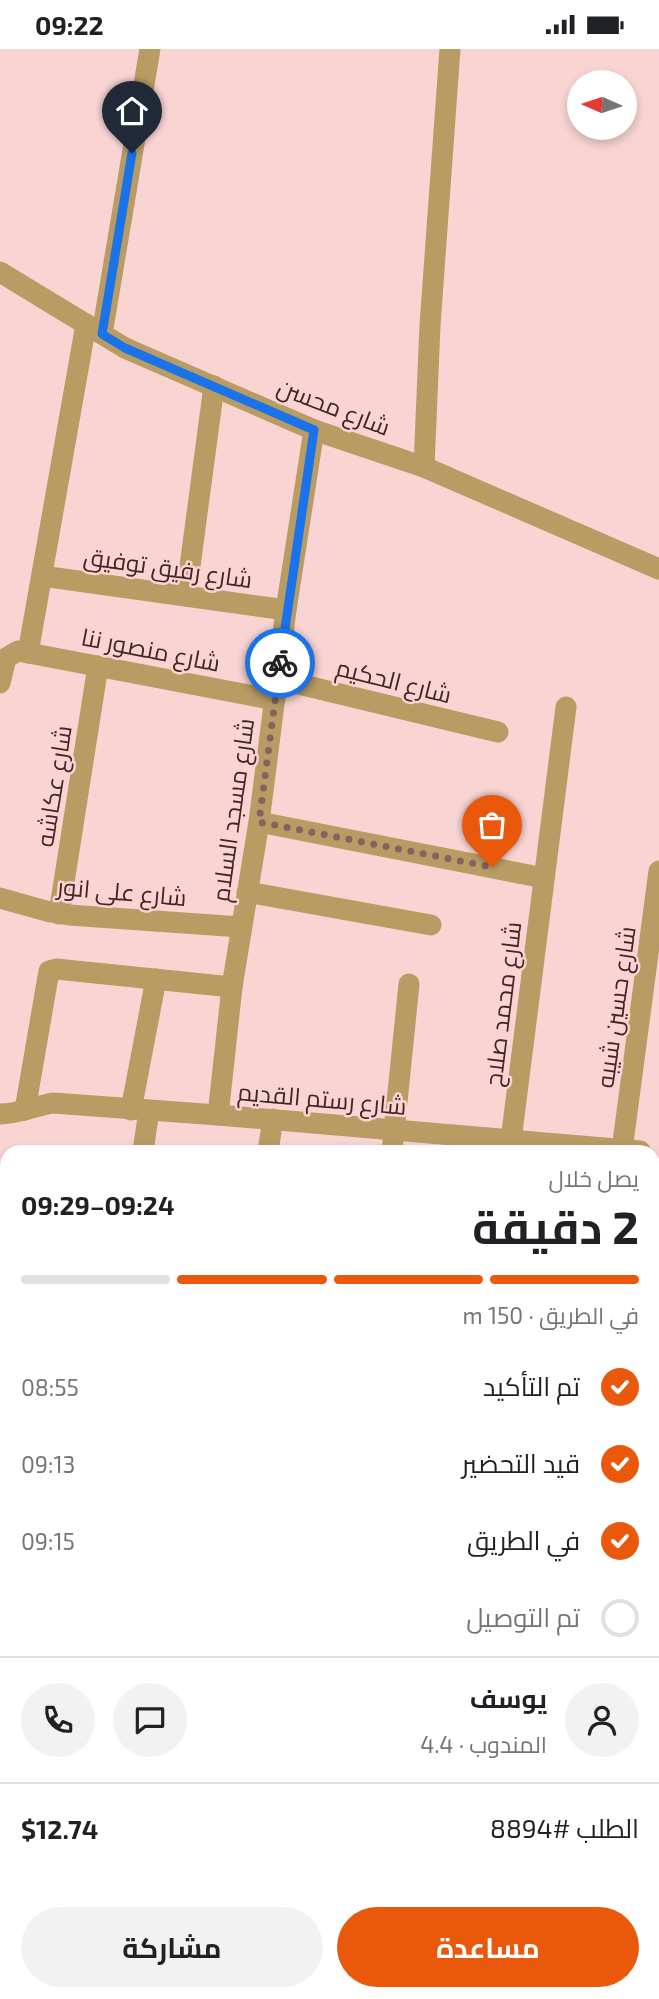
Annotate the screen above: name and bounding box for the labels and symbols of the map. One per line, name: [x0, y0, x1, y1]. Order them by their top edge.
north arrow: [567, 70, 637, 140]
pin: [102, 81, 162, 153]
street label: شارع محسن: [272, 371, 395, 444]
street label: شارع رفيق توفيق: [81, 541, 254, 596]
street label: شارع منصور ننا: [79, 621, 223, 680]
courier: [245, 628, 315, 698]
street label: شارع الحكيم: [332, 652, 455, 711]
street label: شارع مسجد السلام: [205, 716, 262, 904]
street label: شارع عكاشه: [29, 723, 80, 849]
pin: [462, 795, 522, 867]
street label: شارع على انور: [54, 871, 188, 914]
street label: شارع محمد صلاح: [478, 920, 529, 1088]
street label: شارع حسين شيبه: [589, 924, 644, 1090]
street label: شارع رستم القديم: [236, 1076, 408, 1123]

